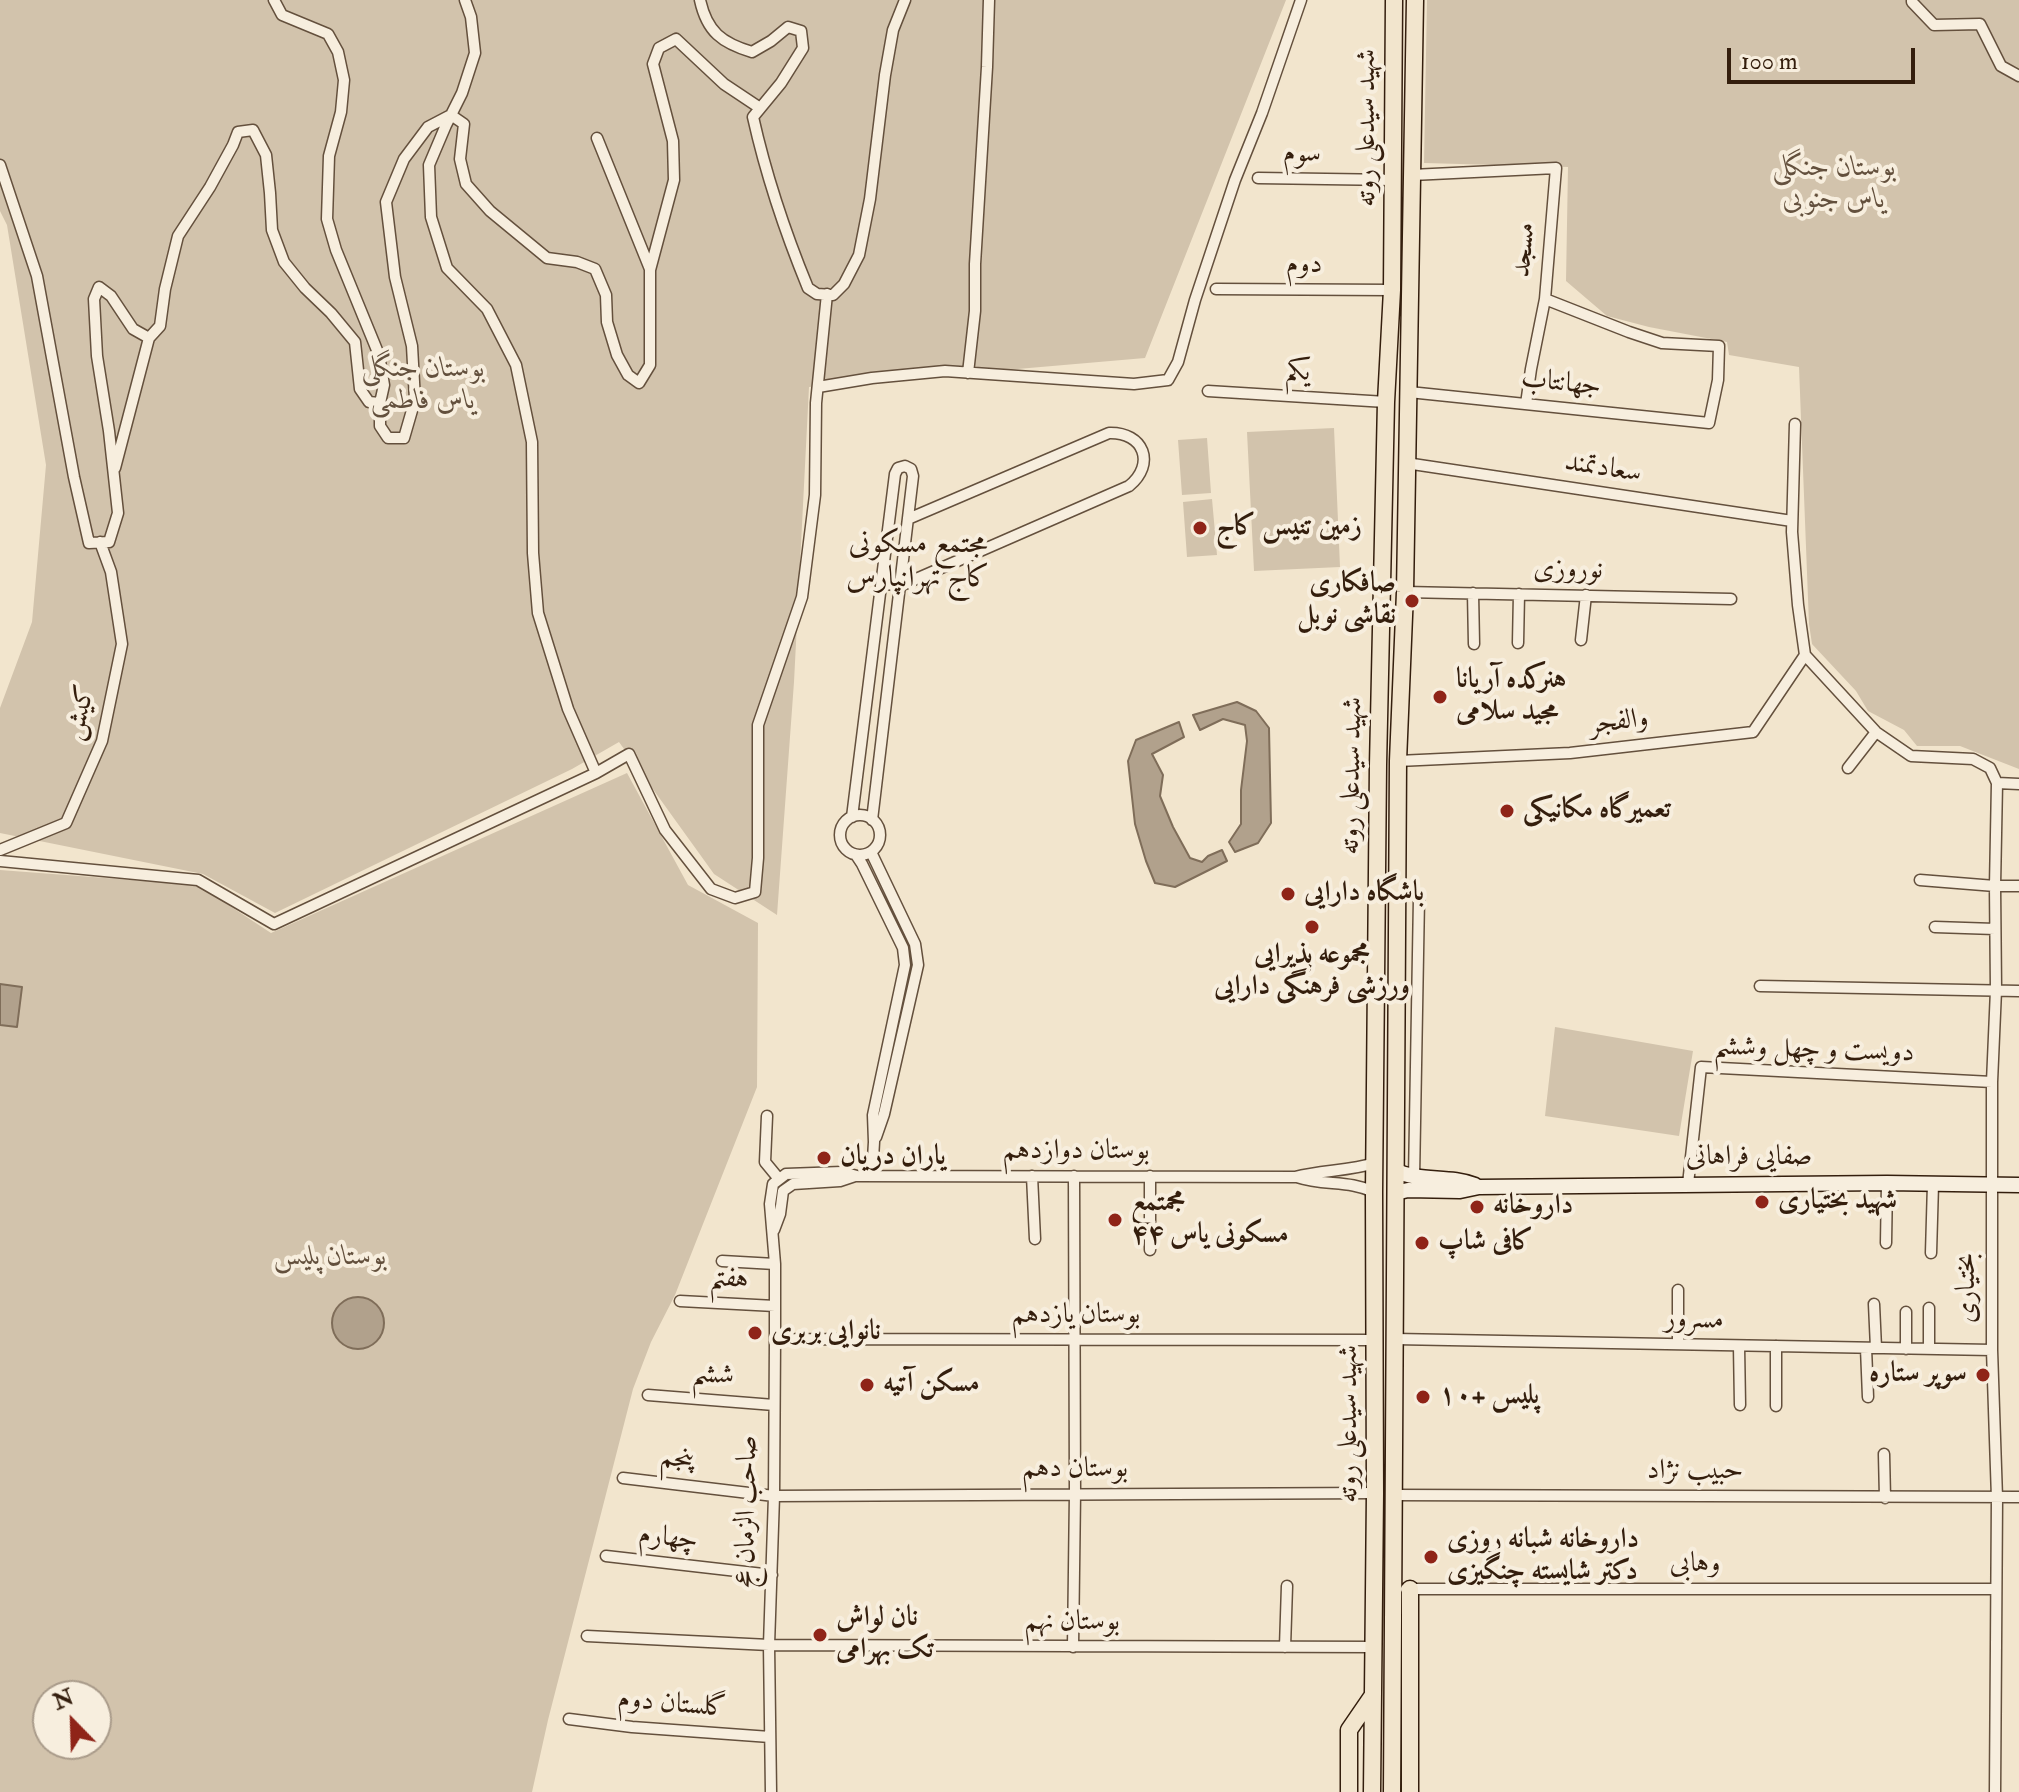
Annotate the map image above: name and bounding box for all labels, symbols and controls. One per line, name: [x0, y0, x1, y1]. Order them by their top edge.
scale bar: [1731, 32, 1919, 82]
text: 100 m: [1741, 46, 1798, 77]
street label: شهید سیدعلی روته: [1351, 49, 1385, 207]
street label: سوم: [1283, 138, 1321, 172]
park label: بوستان جنگلی یاس جنوبی: [1772, 152, 1896, 218]
street label: مسجد: [1506, 221, 1544, 279]
street label: دوم: [1286, 249, 1322, 283]
park label: بوستان جنگلی یاس فاطمی: [361, 353, 485, 419]
street label: یکم: [1284, 355, 1312, 391]
street label: جهانتاب: [1519, 363, 1603, 405]
street label: سعادتمند: [1562, 446, 1644, 492]
place label: زمین تنیس کاج: [1216, 511, 1362, 545]
marker: زمین تنیس کاج: [1191, 519, 1209, 537]
district label: مجتمع مسکونی کاج تهرانپارس: [846, 528, 990, 598]
street label: نوروزی: [1533, 554, 1603, 588]
place label: صافکاری نقاشی نوبل: [1297, 568, 1396, 634]
marker: صافکاری نقاشی نوبل: [1403, 592, 1421, 610]
place label: هنرکده آریانا مجید سلامی: [1456, 664, 1566, 730]
street label: کیش: [58, 682, 104, 744]
marker: هنرکده آریانا مجید سلامی: [1431, 688, 1449, 706]
street label: شهید سیدعلی روته: [1335, 697, 1371, 855]
street label: والفجر: [1587, 703, 1651, 743]
place label: تعمیرگاه مکانیکی: [1523, 794, 1671, 828]
marker: تعمیرگاه مکانیکی: [1498, 802, 1516, 820]
place label: باشگاه دارایی: [1304, 877, 1424, 911]
marker: باشگاه دارایی: [1279, 885, 1297, 903]
marker: مجموعه پذیرایی ورزشی فرهنگی دارایی: [1303, 918, 1321, 936]
place label: مجموعه پذیرایی ورزشی فرهنگی دارایی: [1214, 939, 1410, 1005]
street label: دویست و چهل وششم: [1713, 1031, 1915, 1071]
street label: بوستان دوازدهم: [1003, 1135, 1149, 1169]
place label: یاران دریان: [840, 1141, 946, 1175]
street label: صفایی فراهانی: [1686, 1141, 1812, 1175]
marker: یاران دریان: [815, 1149, 833, 1167]
place label: شهید بختیاری: [1778, 1185, 1897, 1219]
place label: مجمتمع مسکونی یاس ۴۴: [1131, 1187, 1289, 1253]
place label: داروخانه: [1493, 1190, 1573, 1224]
marker: شهید بختیاری: [1753, 1193, 1771, 1211]
marker: داروخانه: [1468, 1198, 1486, 1216]
marker: مجمتمع مسکونی یاس ۴۴: [1106, 1211, 1124, 1229]
place label: کافی شاپ: [1438, 1226, 1534, 1260]
marker: کافی شاپ: [1413, 1234, 1431, 1252]
park label: بوستان پلیس: [273, 1241, 387, 1275]
street label: بختیاری: [1951, 1253, 1985, 1323]
street label: هفتم: [709, 1262, 749, 1298]
street label: بوستان یازدهم: [1012, 1299, 1140, 1333]
street label: مسرور: [1664, 1304, 1724, 1338]
place label: نانوایی بربری: [771, 1316, 881, 1350]
marker: نانوایی بربری: [746, 1324, 764, 1342]
street label: شهید سیدعلی روته: [1333, 1345, 1367, 1503]
street label: ششم: [691, 1358, 735, 1394]
place label: سوپر ستاره: [1869, 1358, 1967, 1392]
marker: سوپر ستاره: [1974, 1366, 1992, 1384]
place label: مسکن آتیه: [883, 1368, 980, 1402]
marker: مسکن آتیه: [858, 1376, 876, 1394]
place label: پلیس +۱۰: [1439, 1380, 1539, 1414]
marker: پلیس +۱۰: [1414, 1388, 1432, 1406]
street label: صاحب الزمان عج: [730, 1435, 766, 1589]
street label: پنجم: [658, 1441, 696, 1479]
street label: بوستان دهم: [1022, 1453, 1128, 1487]
street label: حبیب نژاد: [1647, 1455, 1743, 1489]
street label: چهارم: [637, 1519, 699, 1559]
place label: داروخانه شبانه روزی دکتر شایسته چنگیزی: [1447, 1524, 1639, 1590]
marker: داروخانه شبانه روزی دکتر شایسته چنگیزی: [1422, 1548, 1440, 1566]
street label: وهابی: [1670, 1548, 1720, 1582]
place label: نان‌ لواش‌ تک‌ بهرامی: [836, 1602, 934, 1668]
street label: بوستان نهم: [1024, 1606, 1120, 1640]
marker: نان‌ لواش‌ تک‌ بهرامی: [811, 1626, 829, 1644]
north arrow: [32, 1680, 112, 1760]
text: N: [49, 1683, 78, 1716]
street label: گلستان دوم: [616, 1684, 728, 1726]

